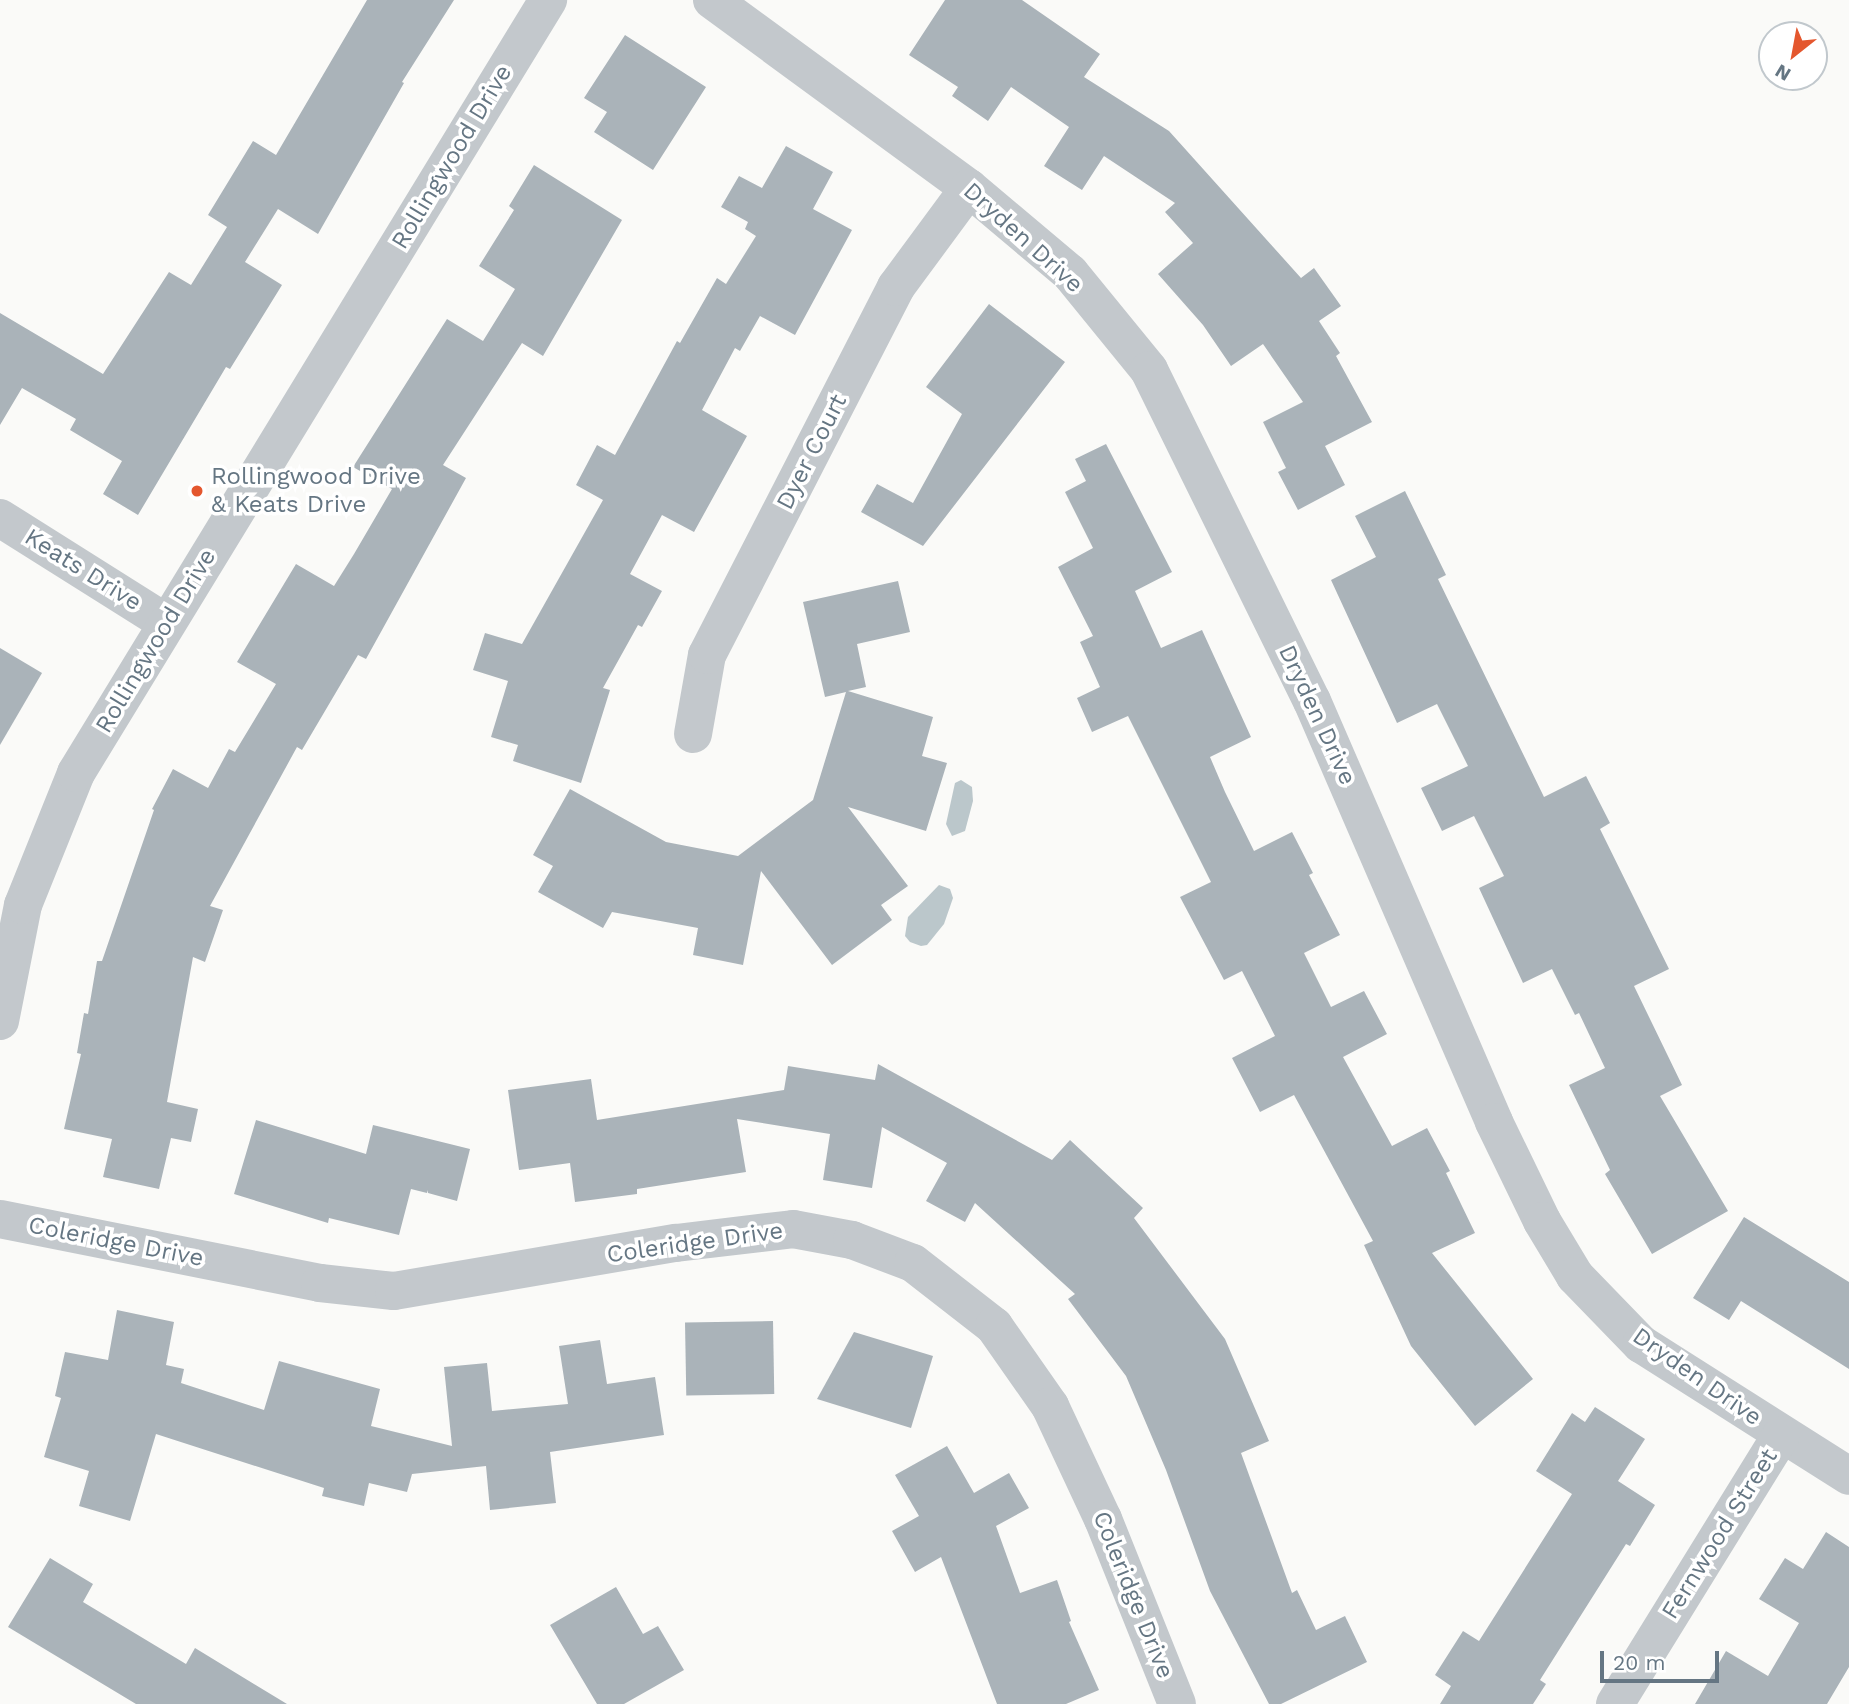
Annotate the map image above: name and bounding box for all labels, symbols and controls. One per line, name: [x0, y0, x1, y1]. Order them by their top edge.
north arrow: [1758, 21, 1828, 91]
text: N: [1771, 59, 1795, 86]
street label: Rollingwood Drive: [386, 60, 518, 254]
street label: Dryden Drive: [957, 177, 1089, 299]
street label: Dyer Court: [771, 389, 853, 515]
place label: Rollingwood Drive & Keats Drive: [211, 463, 421, 519]
marker: Rollingwood Drive & Keats Drive: [189, 483, 205, 499]
street label: Keats Drive: [19, 523, 147, 617]
street label: Rollingwood Drive: [90, 544, 222, 738]
street label: Dryden Drive: [1272, 640, 1362, 790]
street label: Coleridge Drive: [26, 1211, 206, 1273]
street label: Coleridge Drive: [605, 1216, 785, 1270]
street label: Dryden Drive: [1627, 1322, 1767, 1432]
street label: Fernwood Street: [1656, 1443, 1784, 1625]
street label: Coleridge Drive: [1086, 1507, 1180, 1683]
scale bar: [1604, 1638, 1723, 1682]
text: 20 m: [1613, 1650, 1665, 1675]

